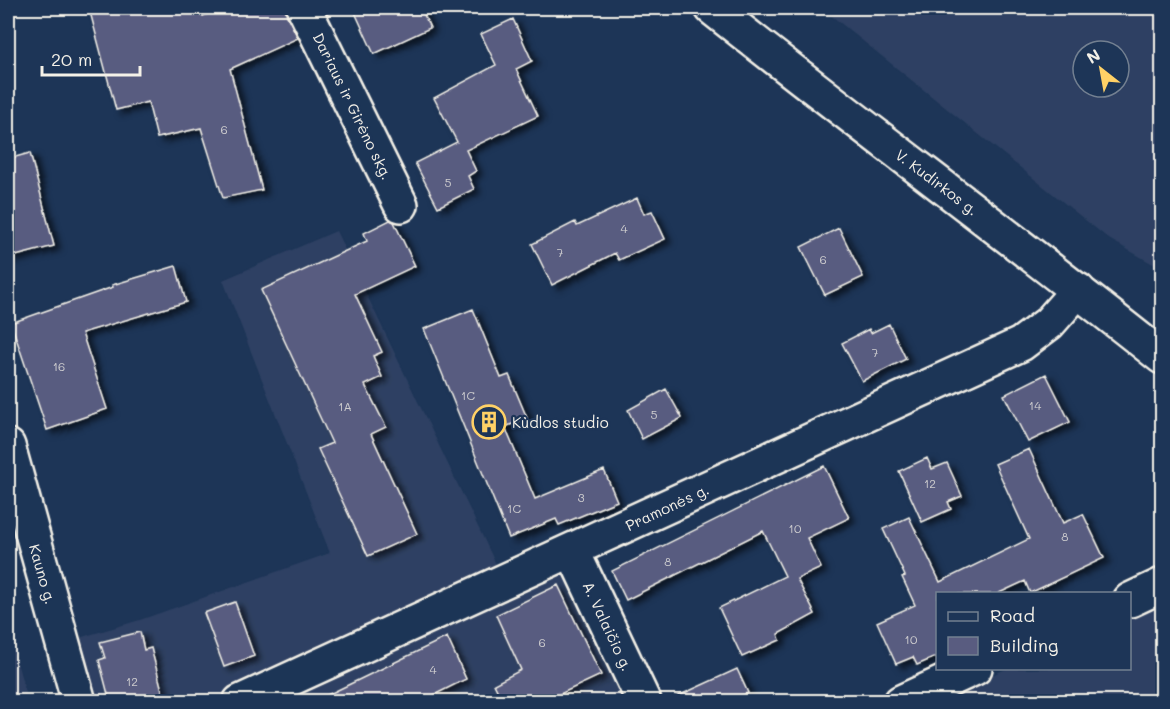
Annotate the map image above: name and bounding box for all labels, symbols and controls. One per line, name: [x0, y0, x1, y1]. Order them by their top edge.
street label: Dariaus ir Girėno skg.: [309, 29, 397, 183]
scale bar: [42, 39, 140, 77]
north arrow: [1071, 39, 1131, 99]
text: N: [1082, 44, 1104, 68]
text: 20 m: [51, 47, 92, 71]
house number: 6: [220, 121, 228, 137]
street label: V. Kudirkos g.: [892, 144, 982, 220]
house number: 5: [445, 174, 452, 190]
house number: 4: [620, 220, 628, 236]
house number: 7: [557, 244, 564, 260]
house number: 6: [819, 251, 827, 267]
house number: 7: [872, 344, 879, 360]
house number: 16: [53, 358, 65, 374]
house number: 1C: [461, 387, 475, 403]
house number: 14: [1029, 397, 1041, 413]
house number: 1A: [338, 398, 352, 414]
building icon: Kùdlos studio: [471, 404, 507, 440]
house number: 5: [651, 406, 658, 422]
place label: Kùdlos studio: [512, 412, 609, 432]
house number: 12: [924, 475, 936, 491]
street label: Pramonės g.: [622, 479, 712, 535]
house number: 3: [577, 489, 585, 505]
house number: 1C: [507, 500, 521, 516]
house number: 10: [789, 520, 802, 536]
house number: 8: [1061, 528, 1069, 544]
street label: Kauno g.: [25, 542, 61, 606]
house number: 8: [664, 553, 672, 569]
street label: A. Valaičio g.: [579, 578, 637, 674]
legend: [936, 592, 1131, 670]
text: Road: [990, 603, 1035, 627]
house number: 10: [905, 631, 918, 647]
text: Building: [990, 633, 1058, 657]
house number: 6: [538, 634, 546, 650]
house number: 4: [429, 661, 437, 677]
house number: 12: [126, 673, 138, 689]

